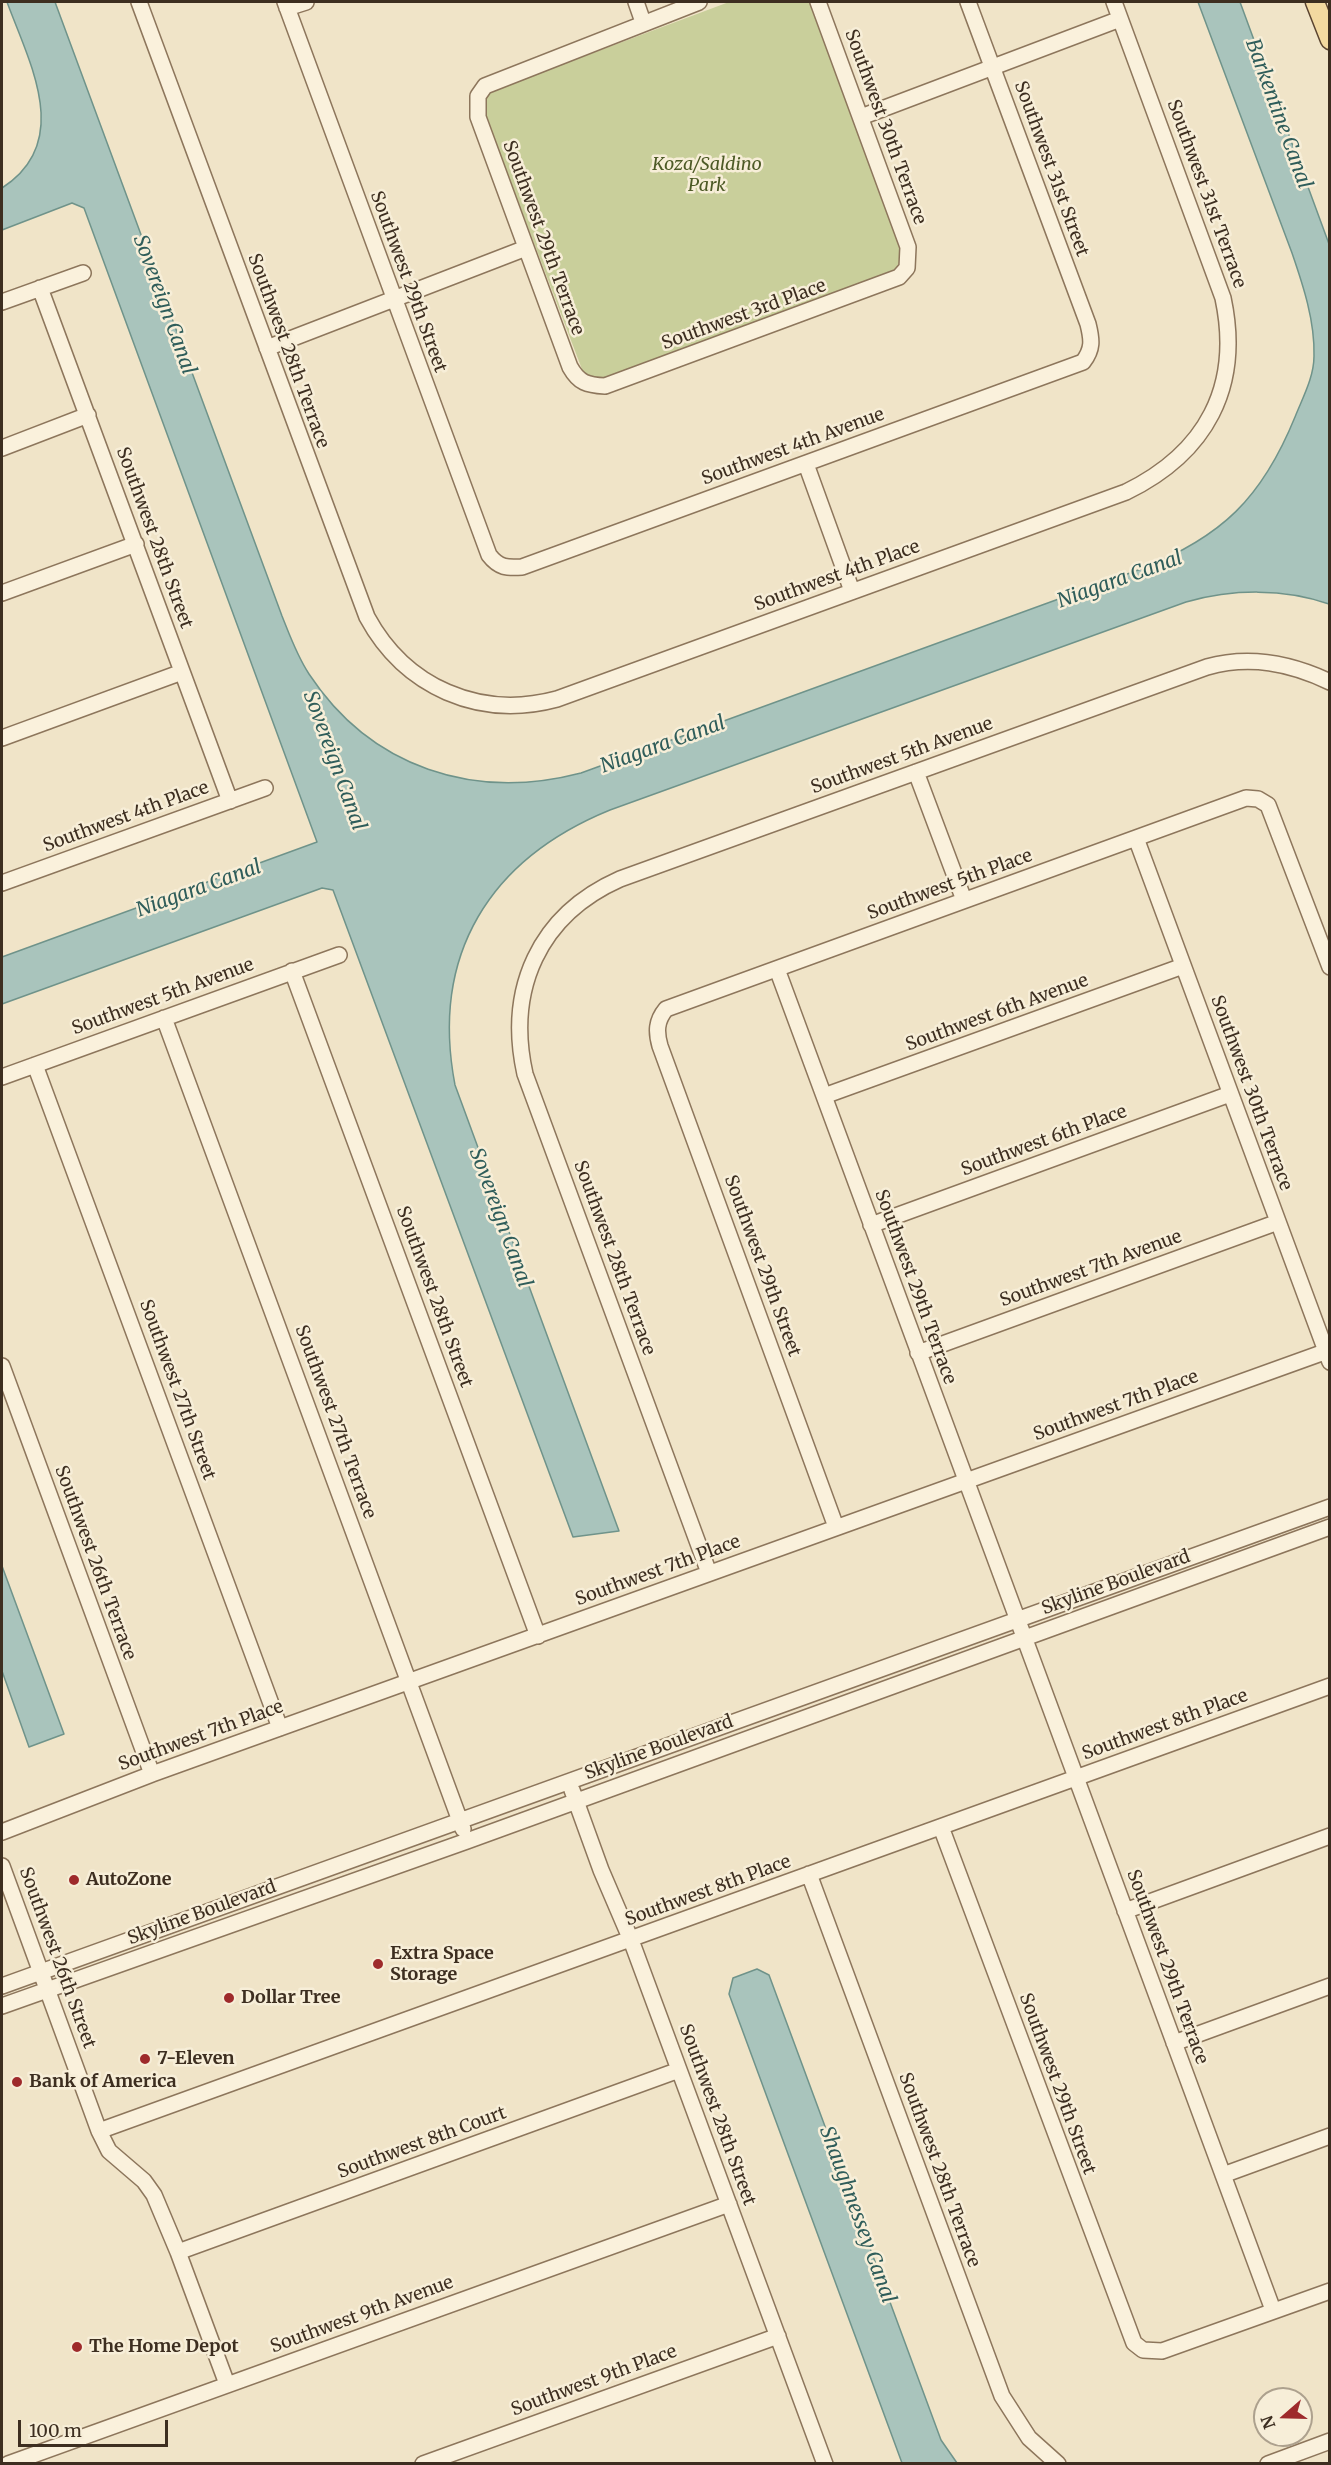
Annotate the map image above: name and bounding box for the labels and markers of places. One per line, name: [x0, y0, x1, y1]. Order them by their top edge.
place label: AutoZone: [86, 1869, 172, 1891]
marker: AutoZone: [67, 1873, 81, 1887]
place label: Extra Space Storage: [390, 1943, 494, 1986]
marker: Extra Space Storage: [371, 1957, 385, 1971]
place label: Dollar Tree: [241, 1987, 341, 2009]
marker: Dollar Tree: [222, 1991, 236, 2005]
place label: 7-Eleven: [157, 2048, 235, 2070]
marker: 7-Eleven: [138, 2052, 152, 2066]
place label: Bank of America: [29, 2071, 176, 2093]
marker: Bank of America: [10, 2075, 24, 2089]
place label: The Home Depot: [89, 2336, 239, 2358]
marker: The Home Depot: [70, 2340, 84, 2354]

